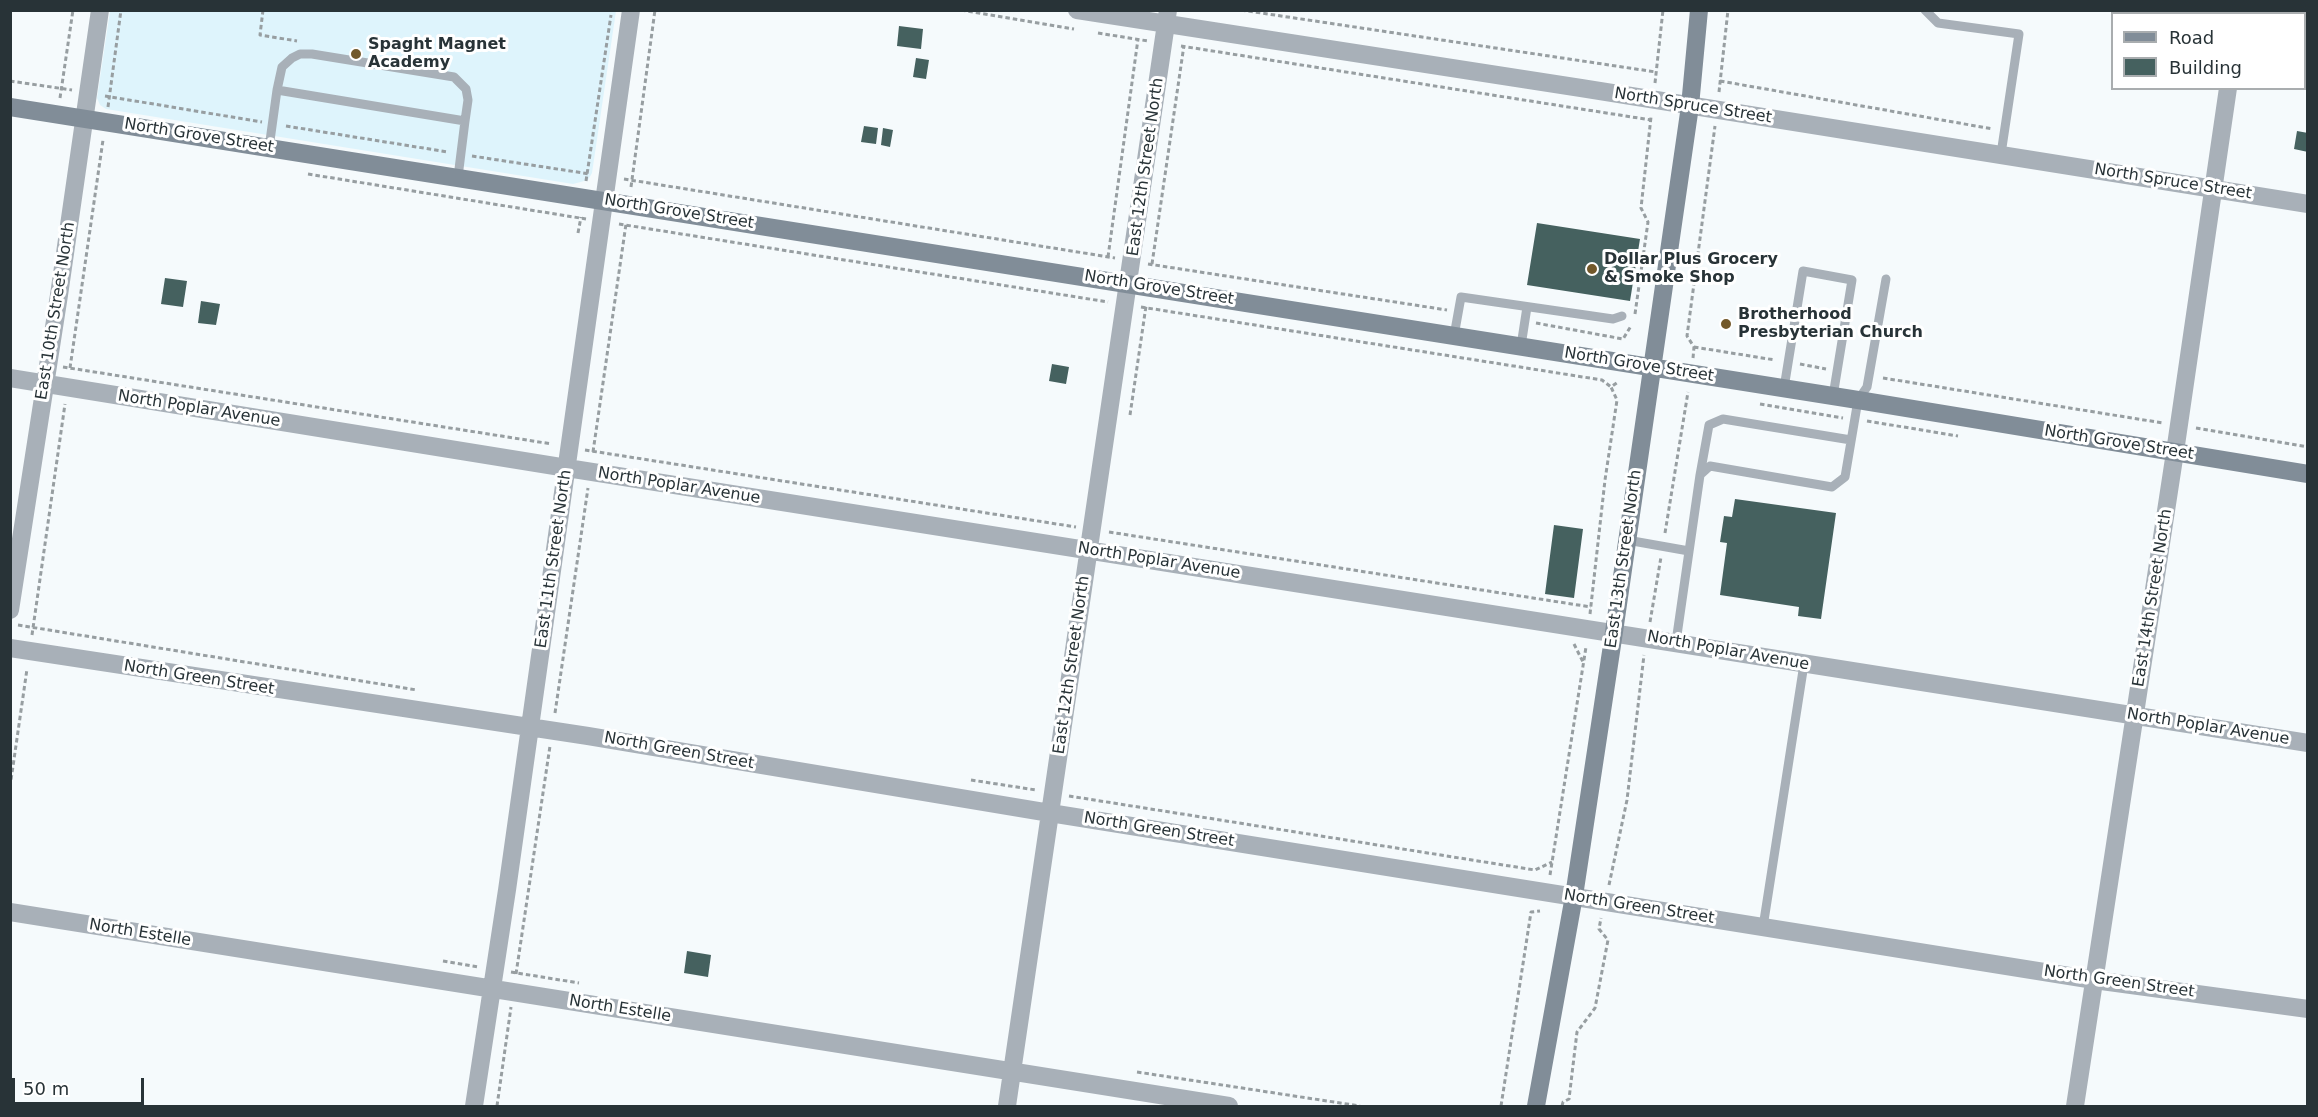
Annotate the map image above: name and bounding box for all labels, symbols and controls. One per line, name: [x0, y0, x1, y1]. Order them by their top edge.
legend: [2111, 12, 2306, 90]
text: Road: [2169, 27, 2214, 48]
place label: Spaght Magnet Academy: [368, 35, 506, 73]
marker: Spaght Magnet Academy: [349, 47, 363, 61]
text: Building: [2169, 57, 2242, 78]
street label: East 12th Street North: [1124, 77, 1168, 257]
street label: North Spruce Street: [1613, 84, 1773, 128]
street label: North Grove Street: [123, 115, 275, 157]
street label: North Spruce Street: [2093, 160, 2253, 204]
street label: North Grove Street: [603, 191, 755, 233]
street label: East 10th Street North: [32, 221, 80, 401]
place label: Dollar Plus Grocery & Smoke Shop: [1604, 250, 1778, 288]
marker: Dollar Plus Grocery & Smoke Shop: [1585, 262, 1599, 276]
street label: North Grove Street: [1083, 267, 1235, 309]
place label: Brotherhood Presbyterian Church: [1738, 305, 1923, 343]
marker: Brotherhood Presbyterian Church: [1719, 317, 1733, 331]
street label: North Grove Street: [1563, 344, 1715, 386]
street label: North Poplar Avenue: [116, 387, 282, 431]
street label: North Grove Street: [2043, 422, 2195, 464]
street label: North Poplar Avenue: [596, 464, 762, 508]
street label: East 11th Street North: [532, 469, 576, 649]
street label: East 13th Street North: [1602, 469, 1646, 649]
street label: East 14th Street North: [2129, 508, 2177, 688]
street label: North Poplar Avenue: [1076, 539, 1242, 583]
street label: East 12th Street North: [1050, 575, 1094, 755]
street label: North Poplar Avenue: [1645, 627, 1811, 675]
street label: North Green Street: [122, 657, 276, 699]
street label: North Poplar Avenue: [2125, 705, 2291, 749]
street label: North Green Street: [602, 728, 756, 774]
street label: North Green Street: [1082, 809, 1236, 851]
street label: North Green Street: [1562, 886, 1716, 928]
street label: North Estelle: [88, 915, 192, 951]
street label: North Green Street: [2042, 962, 2196, 1002]
street label: North Estelle: [568, 991, 672, 1027]
scale bar: [15, 1066, 147, 1104]
text: 50 m: [23, 1078, 69, 1099]

